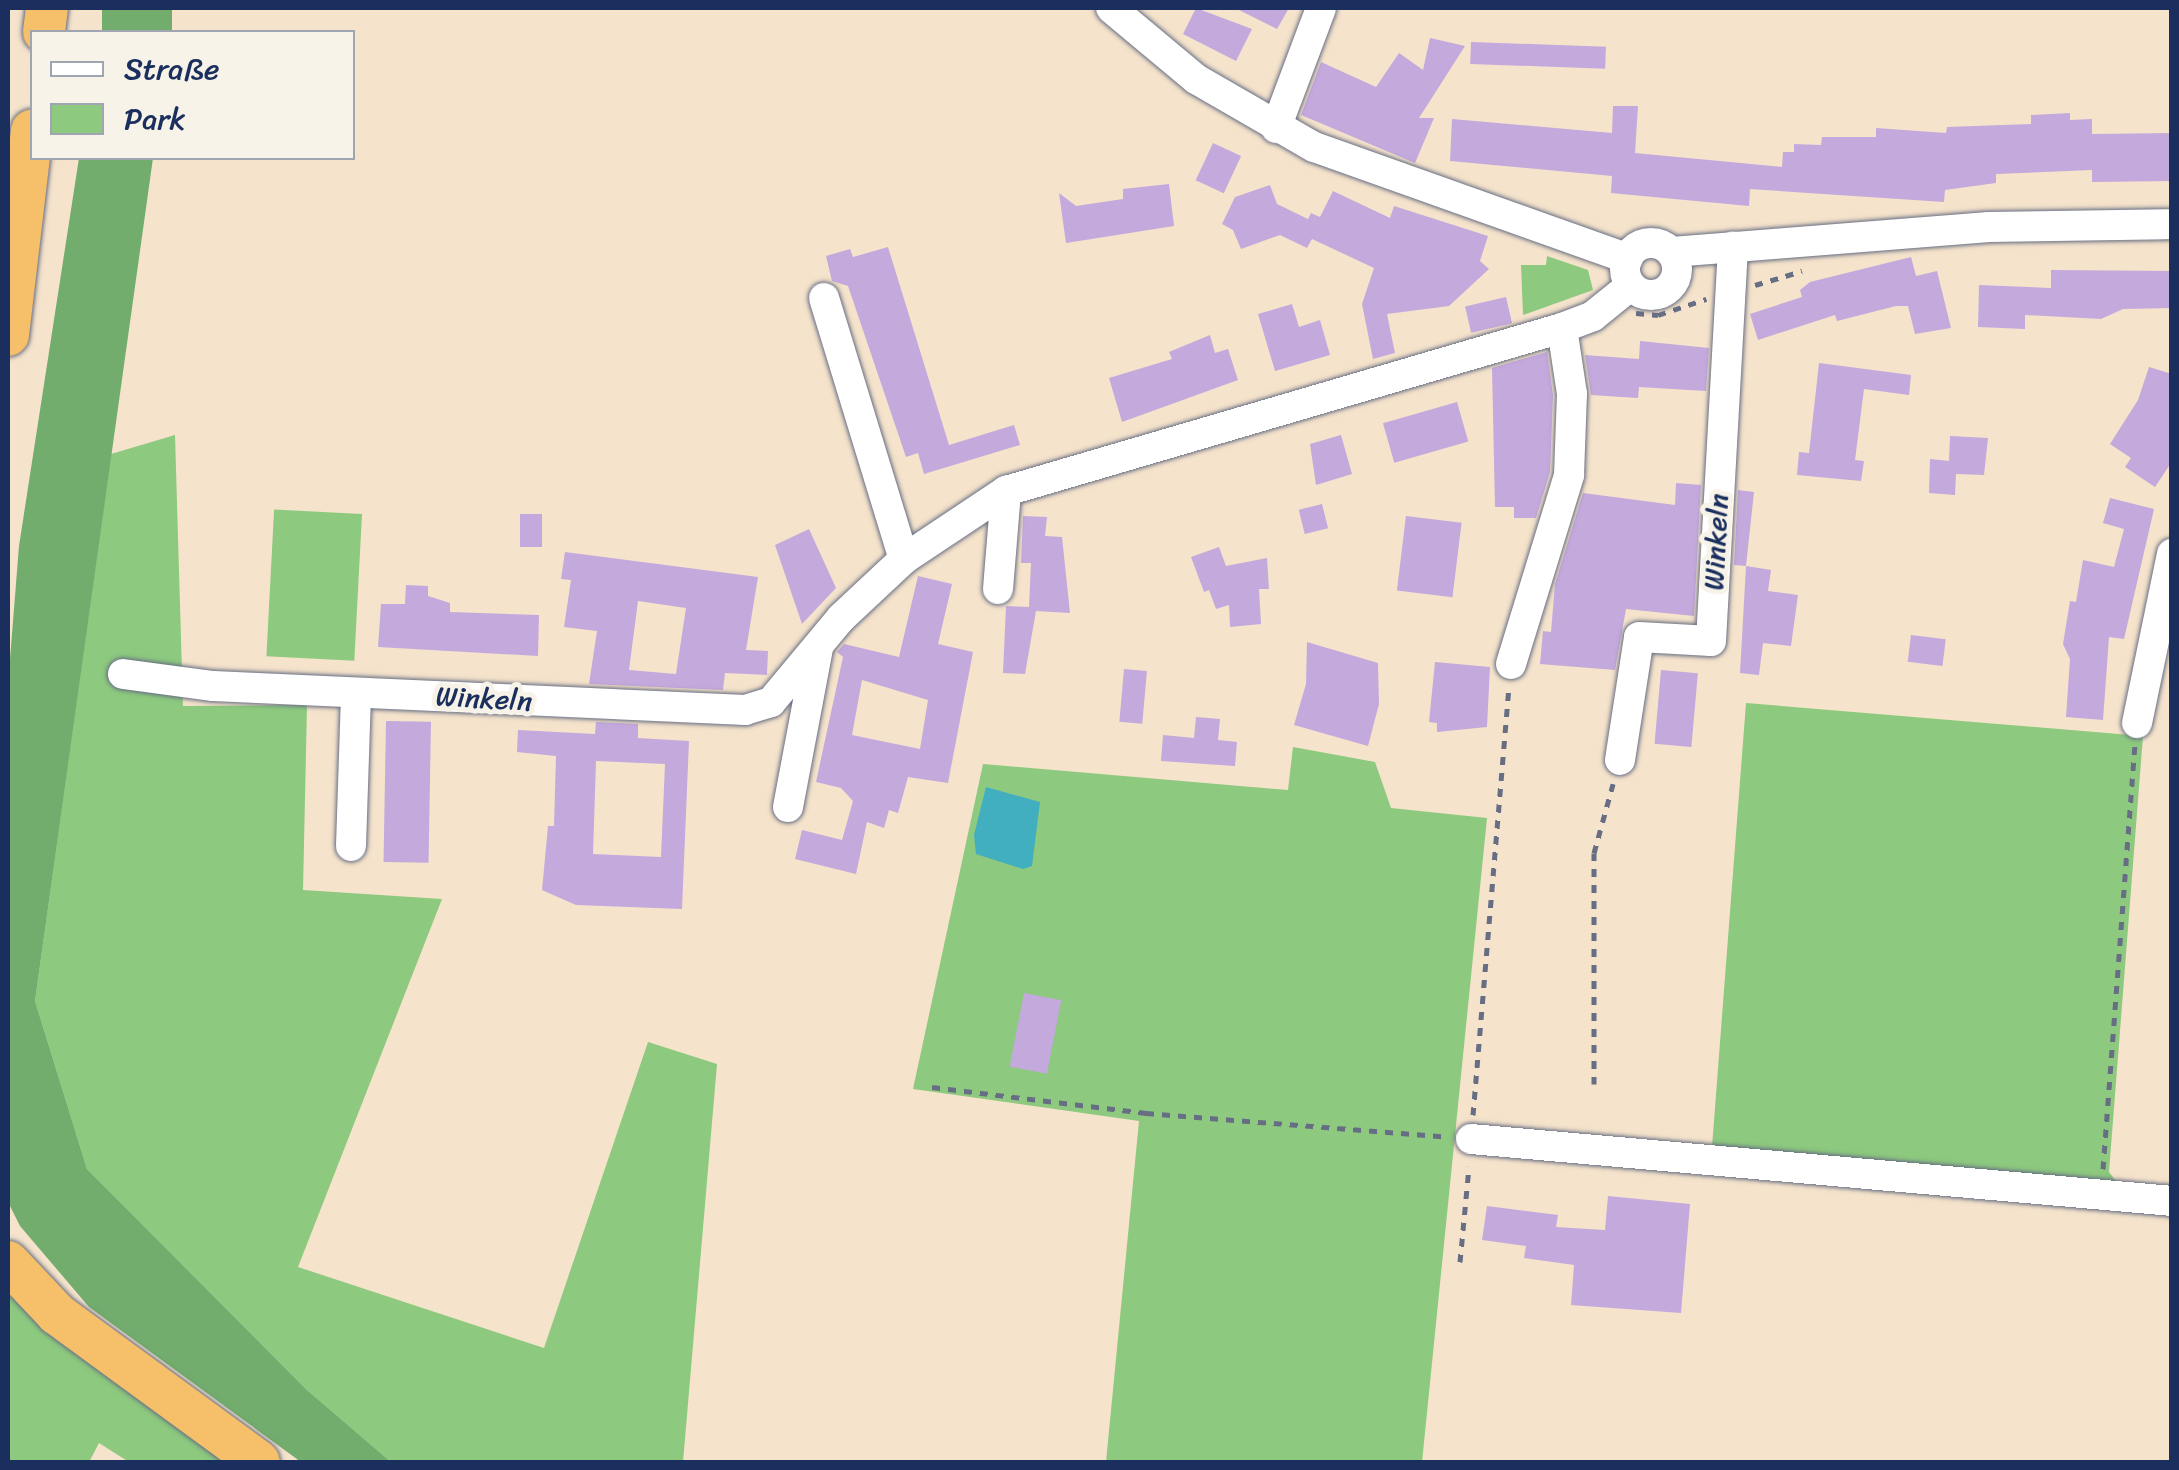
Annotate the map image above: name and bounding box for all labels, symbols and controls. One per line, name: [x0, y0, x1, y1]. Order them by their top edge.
legend: [30, 30, 355, 160]
text: Straße: [124, 42, 219, 96]
text: Park: [124, 92, 186, 146]
street label: Winkeln: [1697, 493, 1735, 591]
street label: Winkeln: [435, 680, 533, 718]

